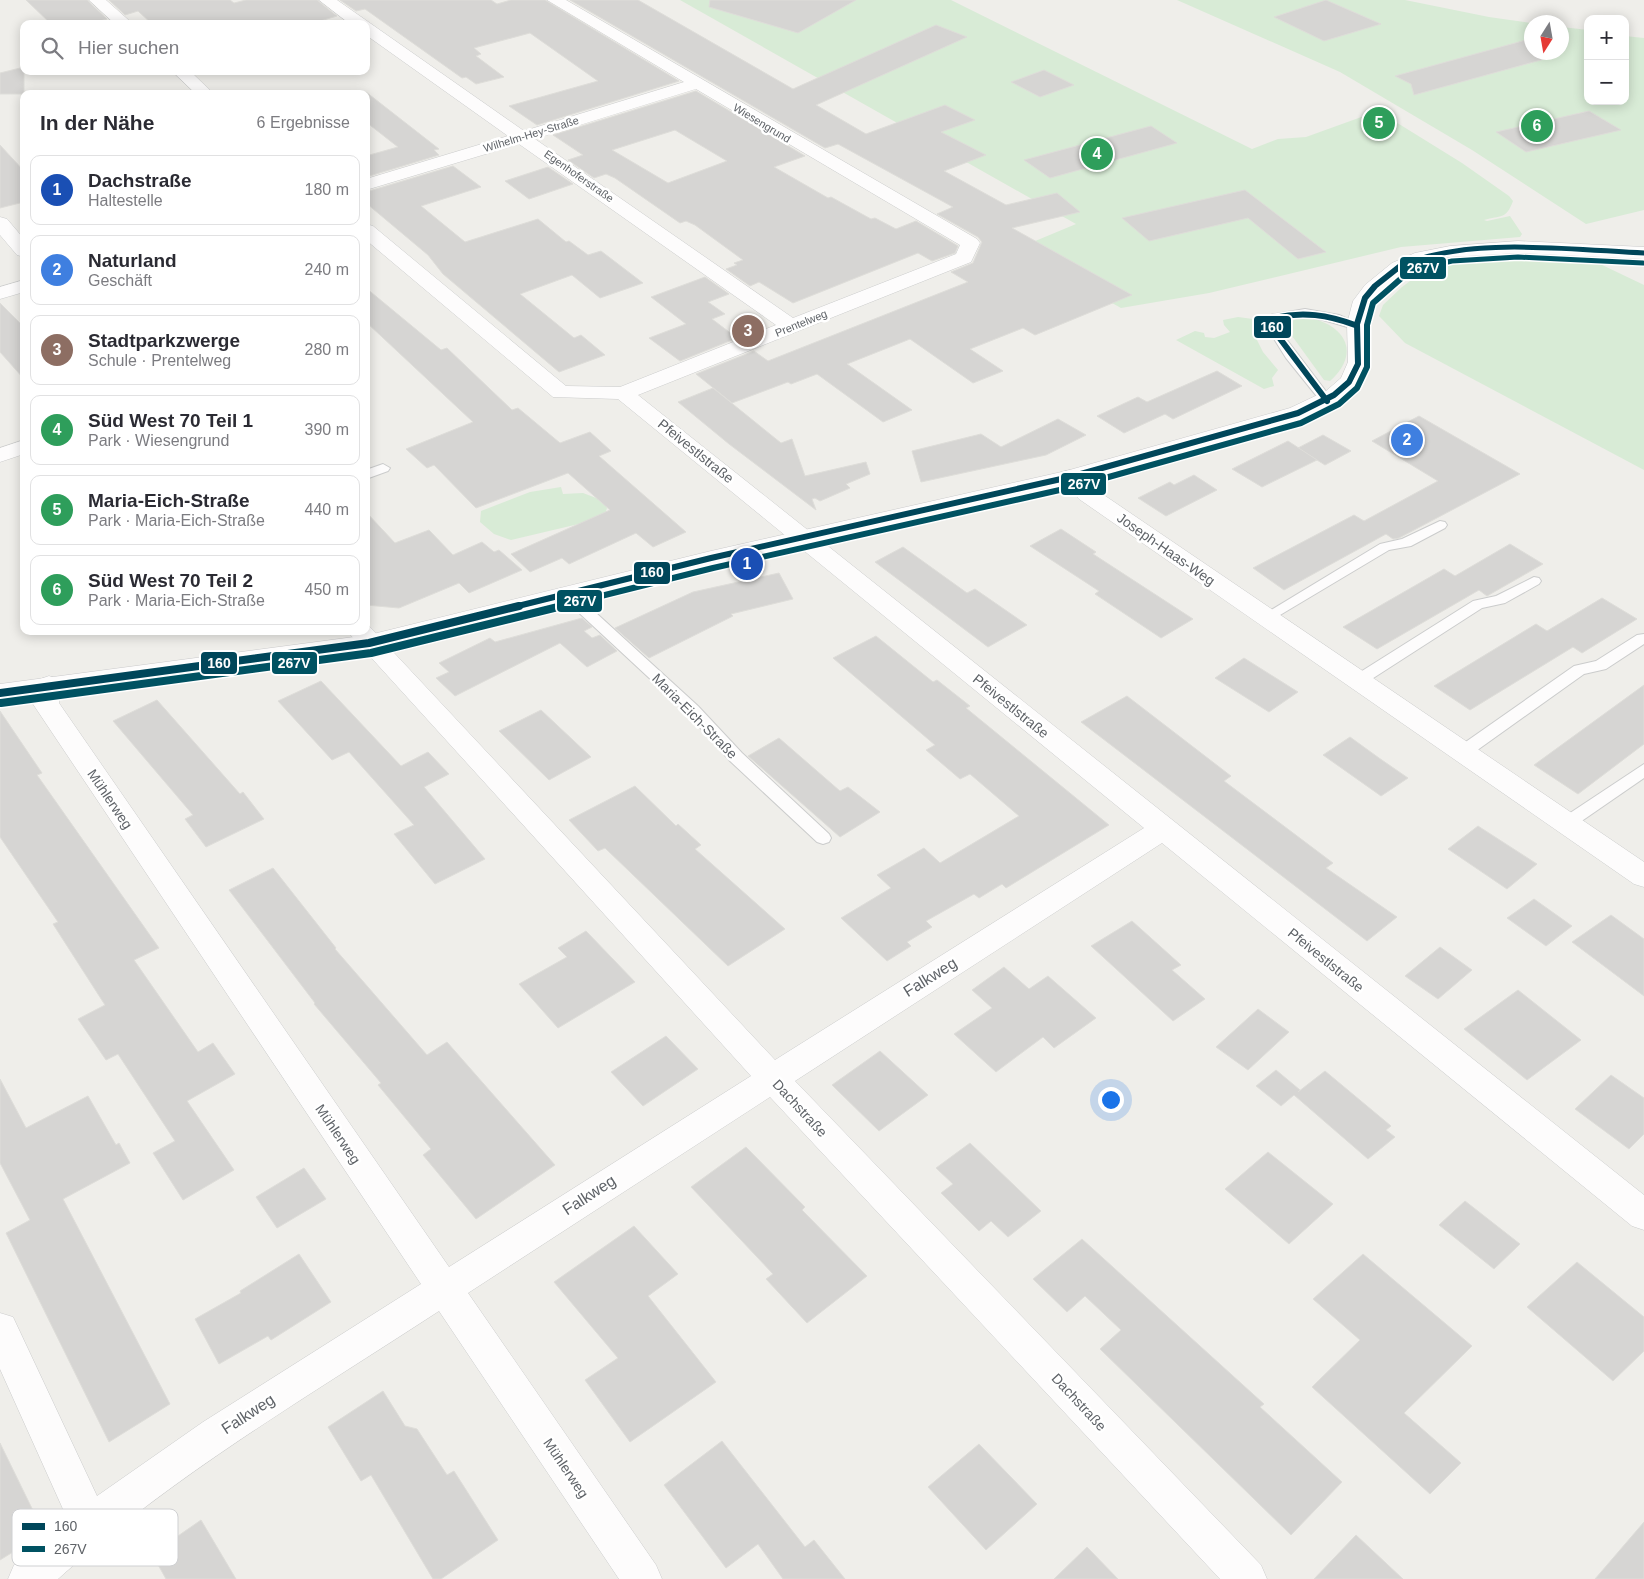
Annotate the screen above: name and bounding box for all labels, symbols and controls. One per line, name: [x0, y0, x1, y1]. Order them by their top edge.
north arrow: [1524, 15, 1569, 60]
map controls: [1584, 15, 1629, 105]
button: +: [1584, 15, 1629, 60]
search box: [20, 20, 370, 75]
icon: search: [38, 34, 66, 62]
text: Hier suchen: [78, 37, 179, 58]
button: −: [1584, 60, 1629, 105]
street label: Wiesengrund: [731, 101, 793, 145]
pin: 5: [1363, 104, 1395, 142]
pin: 6: [1521, 107, 1553, 145]
text: In der Nähe: [40, 111, 154, 134]
text: 6 Ergebnisse: [257, 114, 350, 131]
street label: Wilhelm-Hey-Straße: [482, 114, 580, 154]
pin: 4: [1081, 135, 1113, 173]
street label: Egenhoferstraße: [542, 148, 616, 204]
text: Dachstraße: [88, 170, 192, 191]
text: 1: [53, 181, 61, 198]
text: 180 m: [305, 181, 349, 198]
text: Haltestelle: [88, 192, 163, 209]
text: Naturland: [88, 250, 177, 271]
line badge: 267V: [1399, 256, 1447, 280]
text: 267V: [1407, 260, 1440, 276]
text: 2: [53, 261, 61, 278]
text: 240 m: [305, 261, 349, 278]
text: Geschäft: [88, 272, 152, 289]
street label: Prentelweg: [773, 307, 829, 339]
pin: 3: [732, 312, 764, 350]
line badge: 160: [1253, 315, 1292, 339]
text: 160: [1260, 319, 1284, 335]
text: Stadtparkzwerge: [88, 330, 240, 351]
text: 3: [53, 341, 61, 358]
text: 280 m: [305, 341, 349, 358]
text: Schule · Prentelweg: [88, 352, 231, 369]
text: Süd West 70 Teil 1: [88, 410, 253, 431]
street label: Pfeivestlstraße: [655, 416, 737, 486]
text: 4: [53, 421, 61, 438]
text: 390 m: [305, 421, 349, 438]
pin: 2: [1391, 421, 1423, 459]
text: Park · Wiesengrund: [88, 432, 229, 449]
line badge: 267V: [1060, 472, 1107, 496]
text: 267V: [1068, 476, 1101, 492]
text: Maria-Eich-Straße: [88, 490, 250, 511]
text: 5: [53, 501, 61, 518]
text: 440 m: [305, 501, 349, 518]
street label: Joseph-Haas-Weg: [1114, 509, 1218, 589]
text: Park · Maria-Eich-Straße: [88, 512, 265, 529]
pin: 1: [731, 545, 763, 583]
line badge: 160: [633, 561, 671, 585]
text: 160: [640, 564, 664, 580]
text: Süd West 70 Teil 2: [88, 570, 253, 591]
text: 6: [53, 581, 61, 598]
text: 450 m: [305, 581, 349, 598]
line badge: 267V: [556, 589, 603, 613]
text: Park · Maria-Eich-Straße: [88, 592, 265, 609]
text: 267V: [564, 593, 597, 609]
line badge: 160: [200, 651, 238, 675]
line badge: 267V: [271, 651, 318, 675]
text: 160: [207, 655, 231, 671]
text: 267V: [278, 655, 311, 671]
street label: Maria-Eich-Straße: [649, 670, 741, 762]
street label: Pfeivestlstraße: [970, 671, 1052, 741]
street label: Mühlerweg: [84, 766, 136, 832]
street label: Pfeivestlstraße: [1285, 925, 1367, 995]
street label: Falkweg: [900, 954, 960, 1000]
street label: Dachstraße: [769, 1076, 831, 1140]
your location: [1098, 1087, 1124, 1113]
street label: Mühlerweg: [312, 1101, 364, 1167]
street label: Falkweg: [559, 1172, 619, 1218]
street label: Dachstraße: [1048, 1370, 1110, 1434]
street label: Falkweg: [218, 1391, 278, 1437]
street label: Mühlerweg: [540, 1435, 592, 1501]
legend: [12, 1509, 178, 1566]
text: 160: [54, 1518, 78, 1534]
text: 267V: [54, 1541, 87, 1557]

